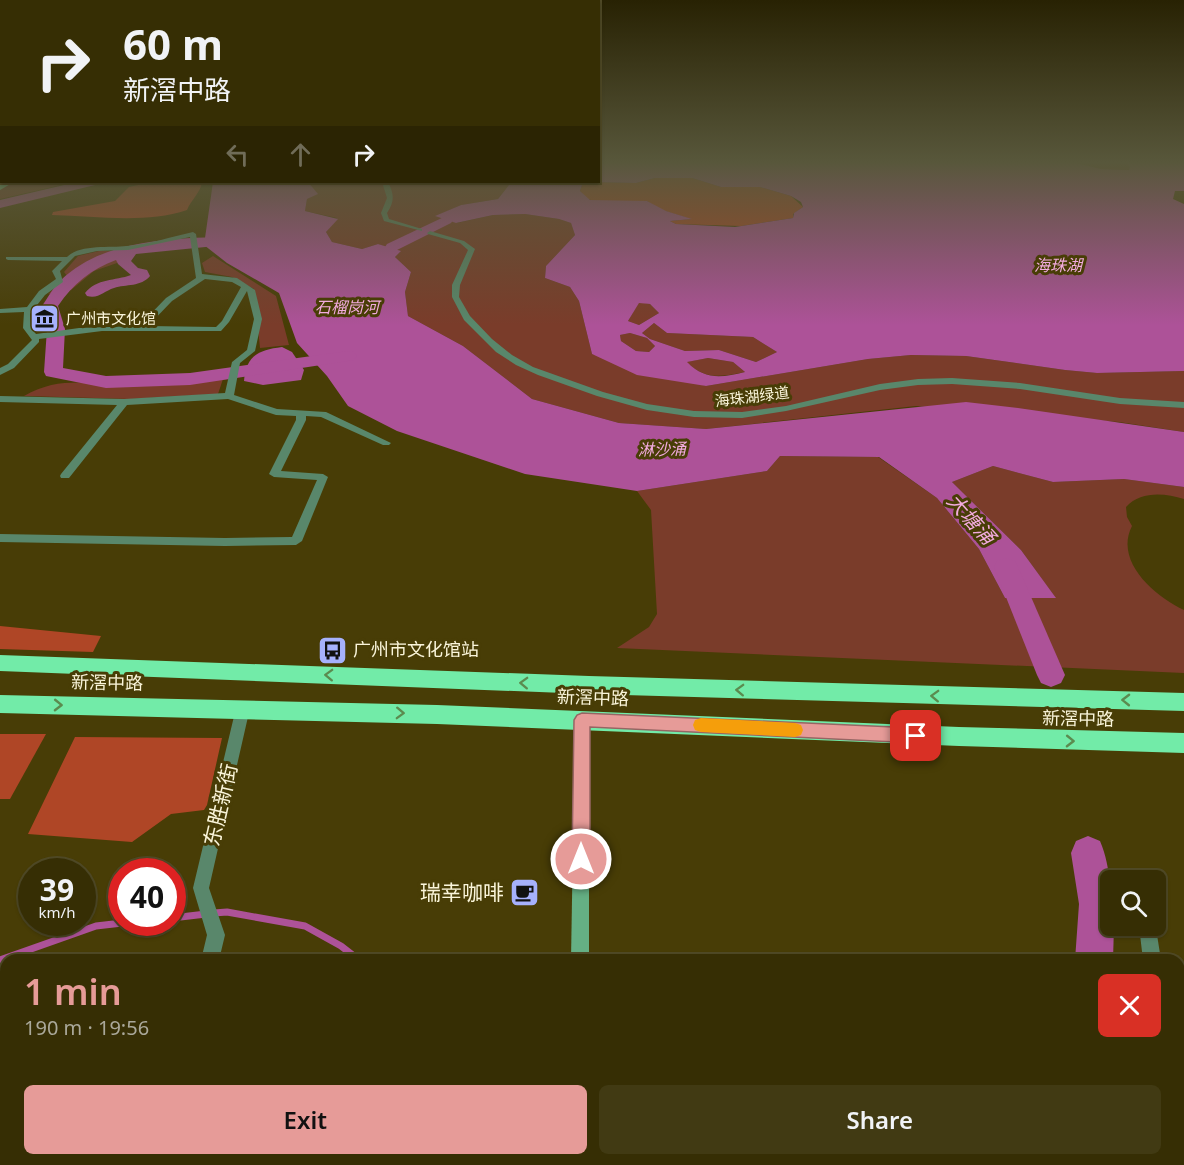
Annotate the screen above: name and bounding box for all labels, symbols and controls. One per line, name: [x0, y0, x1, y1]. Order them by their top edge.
text: 60 m: [123, 15, 223, 72]
icon: right: [24, 24, 102, 102]
text: 新滘中路: [123, 71, 231, 108]
icon: left: [221, 138, 254, 171]
icon: ahead: [284, 138, 317, 171]
icon: right: [347, 138, 380, 171]
water label: 海珠湖: [1034, 254, 1085, 276]
water label: 石榴岗河: [315, 296, 382, 318]
museum icon: 广州市文化馆: [29, 303, 61, 335]
place label: 广州市文化馆: [66, 308, 156, 328]
street label: 海珠湖绿道: [713, 382, 790, 411]
water label: 淋沙涌: [638, 438, 688, 460]
water label: 大塘涌: [941, 487, 1003, 551]
bus stop icon: 广州市文化馆站: [316, 634, 348, 666]
place label: 广州市文化馆站: [353, 637, 479, 661]
street label: 新滘中路: [71, 669, 143, 695]
one-way arrow: [325, 669, 334, 682]
one-way arrow: [520, 676, 529, 689]
one-way arrow: [736, 683, 745, 696]
street label: 新滘中路: [557, 684, 629, 710]
one-way arrow: [931, 690, 940, 702]
one-way arrow: [1121, 694, 1130, 707]
one-way arrow: [54, 699, 63, 711]
street label: 新滘中路: [1042, 705, 1114, 731]
one-way arrow: [396, 707, 405, 720]
pin: [890, 710, 941, 761]
icon: arrive: [899, 719, 932, 752]
one-way arrow: [1066, 735, 1075, 747]
street label: 东胜新街: [197, 761, 243, 849]
position arrow: [549, 827, 613, 891]
speed limit sign: 40: [108, 858, 186, 936]
text: 39: [40, 869, 74, 910]
map controls: [1100, 870, 1166, 936]
button: search: [1100, 870, 1166, 936]
cafe icon: 瑞幸咖啡: [509, 877, 541, 909]
place label: 瑞幸咖啡: [420, 878, 504, 906]
text: km/h: [39, 902, 75, 922]
text: 1 min: [24, 967, 122, 1016]
button: close: [1098, 974, 1161, 1037]
text: 190 m · 19:56: [24, 1014, 149, 1041]
button: Exit: [24, 1085, 587, 1154]
button: Share: [599, 1085, 1161, 1154]

